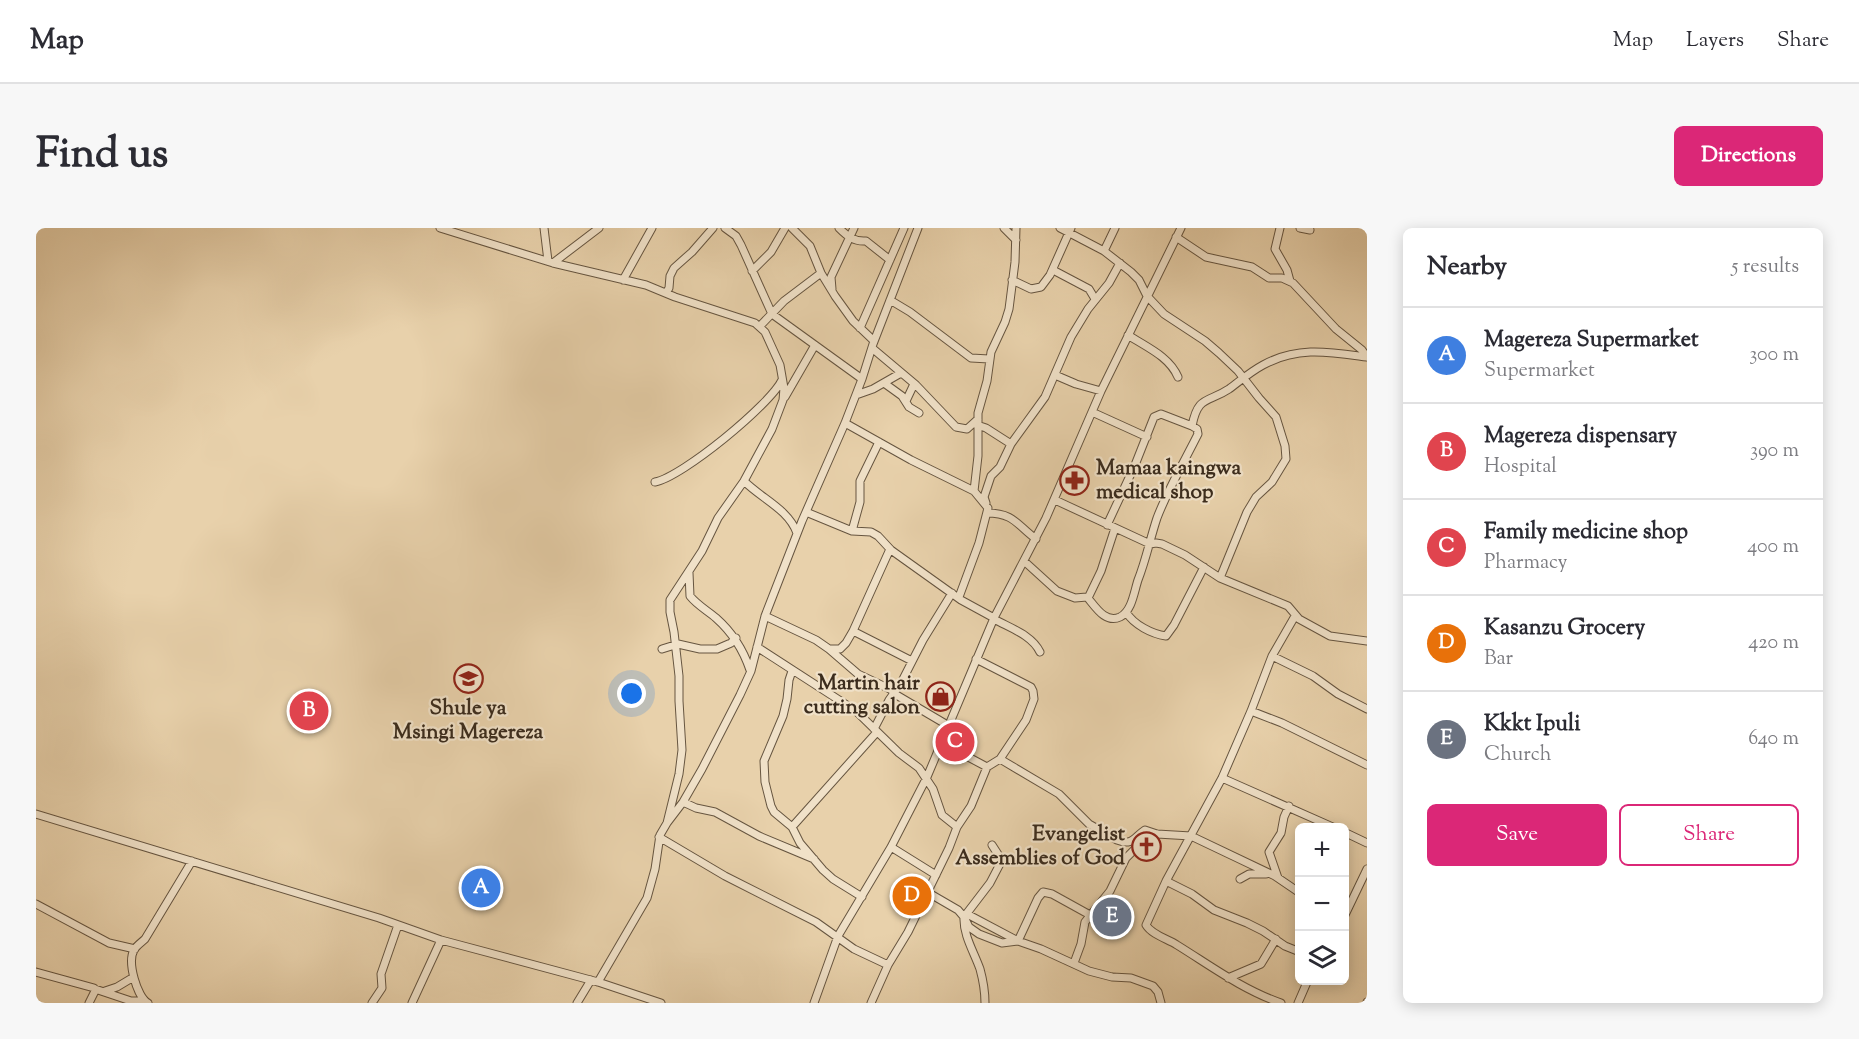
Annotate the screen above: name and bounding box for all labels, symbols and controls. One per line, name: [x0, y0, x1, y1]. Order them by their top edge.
text: Map: [30, 21, 84, 61]
text: Map: [1613, 26, 1653, 56]
text: Layers: [1686, 26, 1744, 56]
text: Share: [1777, 26, 1829, 56]
text: Find us: [36, 126, 168, 186]
button: Directions: [1674, 126, 1823, 186]
text: Nearby: [1427, 249, 1507, 286]
text: 5 results: [1732, 253, 1799, 282]
text: Magereza Supermarket: [1484, 325, 1698, 357]
text: A: [1438, 341, 1455, 370]
text: 300 m: [1749, 341, 1799, 370]
text: Supermarket: [1484, 357, 1595, 386]
text: Magereza dispensary: [1484, 421, 1677, 453]
text: B: [1440, 437, 1453, 466]
text: 390 m: [1750, 437, 1799, 466]
text: Hospital: [1484, 453, 1557, 482]
place label: Mamaa kaingwa medical shop: [1096, 454, 1241, 508]
pharmacy icon: Mamaa kaingwa medical shop: [1059, 465, 1091, 497]
text: Family medicine shop: [1484, 517, 1688, 549]
text: C: [1438, 533, 1455, 562]
text: 400 m: [1747, 533, 1799, 562]
text: Pharmacy: [1484, 549, 1567, 578]
text: Kasanzu Grocery: [1484, 613, 1645, 645]
text: D: [1439, 629, 1454, 658]
text: 420 m: [1748, 629, 1799, 658]
text: Bar: [1484, 645, 1513, 674]
school or university icon: Shule ya Msingi Magereza: [452, 662, 484, 694]
place label: Martin hair cutting salon: [804, 669, 921, 723]
your location: [617, 679, 646, 708]
shop icon: Martin hair cutting salon: [925, 680, 957, 712]
pin: B: [290, 688, 328, 734]
place label: Shule ya Msingi Magereza: [393, 694, 543, 748]
text: Kkkt Ipuli: [1484, 709, 1580, 741]
pin: C: [936, 720, 974, 764]
text: E: [1440, 725, 1453, 754]
text: 640 m: [1748, 725, 1799, 754]
text: Church: [1484, 741, 1551, 770]
button: Save: [1427, 804, 1607, 866]
button: Share: [1619, 804, 1799, 866]
place label: Evangelist Assemblies of God: [955, 820, 1126, 874]
map controls: [1295, 823, 1349, 985]
button: +: [1295, 823, 1349, 877]
church icon: Evangelist Assemblies of God: [1130, 831, 1162, 863]
pin: A: [462, 866, 500, 910]
pin: D: [892, 874, 932, 918]
button: −: [1295, 877, 1349, 931]
pin: E: [1092, 894, 1132, 940]
button: layers: [1295, 931, 1349, 985]

